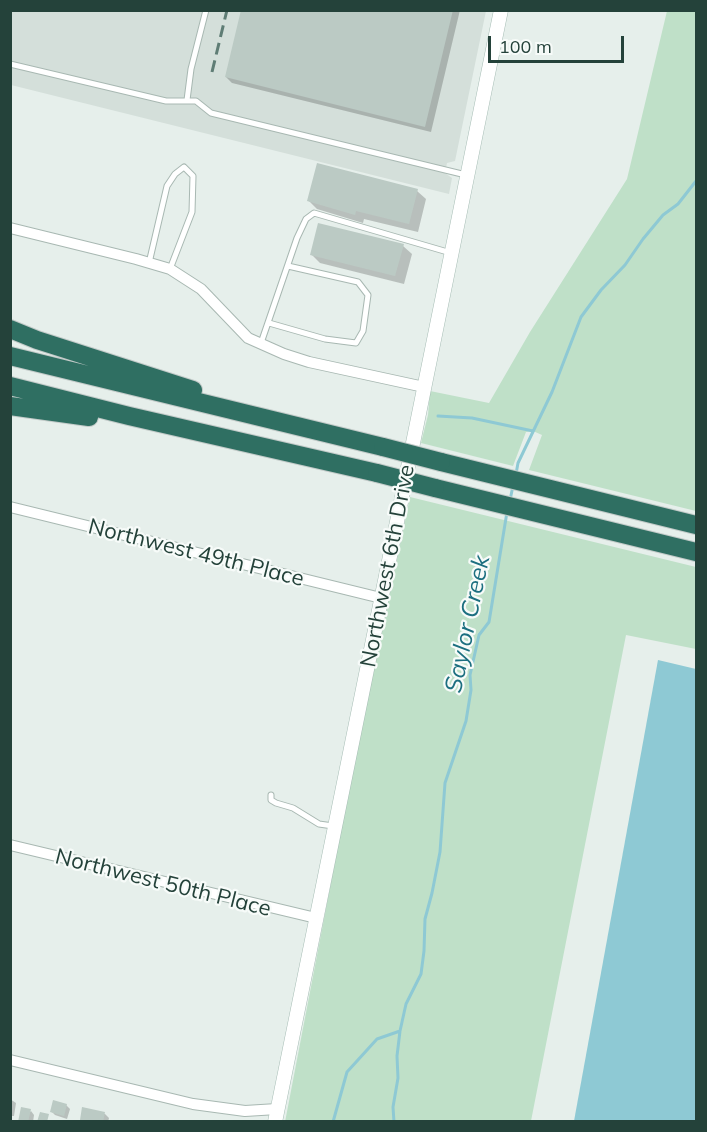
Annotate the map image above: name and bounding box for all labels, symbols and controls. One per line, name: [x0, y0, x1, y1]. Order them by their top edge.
scale bar: [491, 24, 628, 62]
text: 100 m: [499, 35, 552, 58]
street label: Northwest 6th Drive: [355, 462, 421, 670]
street label: Northwest 49th Place: [85, 513, 307, 593]
water label: Saylor Creek: [439, 553, 497, 695]
street label: Northwest 50th Place: [52, 843, 274, 923]

